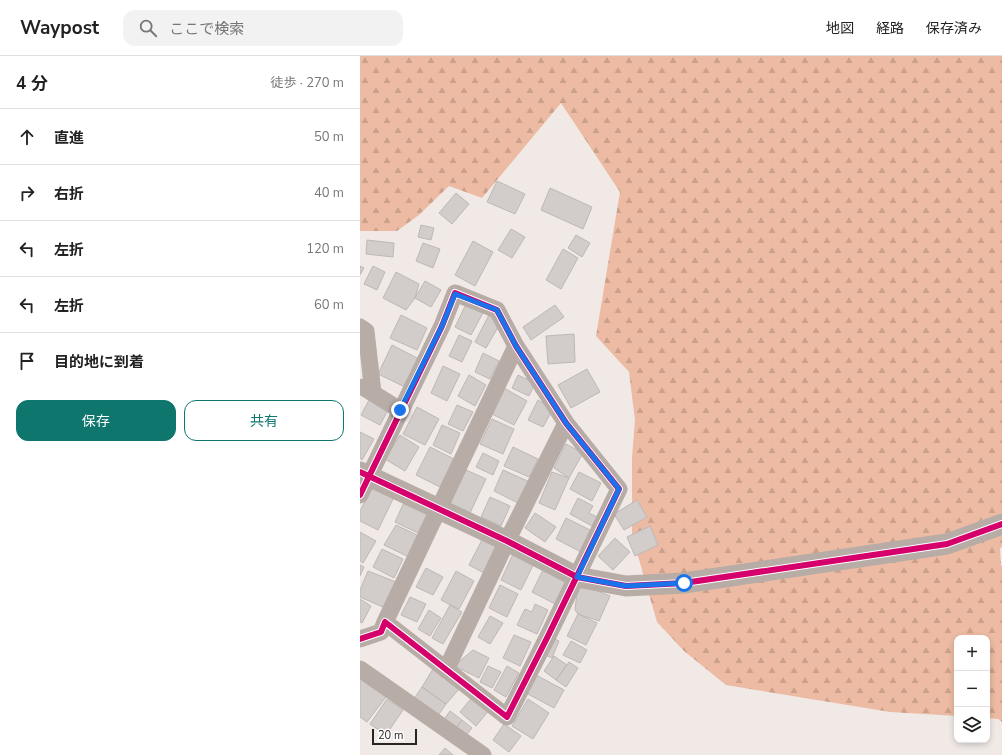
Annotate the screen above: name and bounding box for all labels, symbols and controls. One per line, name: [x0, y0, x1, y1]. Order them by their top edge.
search box: [123, 10, 403, 46]
text: Waypost: [20, 15, 99, 41]
icon: search: [137, 17, 159, 39]
text: ここで検索: [169, 19, 244, 39]
text: 地図: [826, 19, 854, 38]
text: 経路: [876, 19, 904, 38]
text: 保存済み: [926, 19, 982, 38]
text: 4 分: [16, 72, 48, 95]
text: 徒歩 · 270 m: [270, 74, 344, 92]
icon: ahead: [16, 126, 38, 148]
text: 直進: [54, 128, 84, 148]
text: 50 m: [314, 128, 344, 146]
icon: right: [16, 182, 38, 204]
text: 右折: [54, 184, 84, 204]
text: 40 m: [314, 184, 344, 202]
icon: left: [16, 238, 38, 260]
text: 左折: [54, 240, 84, 260]
text: 120 m: [306, 240, 344, 258]
icon: left: [16, 294, 38, 316]
text: 左折: [54, 296, 84, 316]
text: 60 m: [314, 296, 344, 314]
icon: arrive: [16, 350, 38, 372]
text: 目的地に到着: [54, 352, 144, 372]
button: 保存: [16, 400, 176, 441]
button: 共有: [184, 400, 344, 441]
route end: [391, 401, 409, 419]
route start: [675, 574, 693, 592]
map controls: [954, 635, 990, 743]
button: +: [954, 635, 990, 671]
button: −: [954, 671, 990, 707]
button: layers: [954, 707, 990, 743]
scale bar: [372, 727, 417, 746]
text: 20 m: [378, 728, 403, 743]

